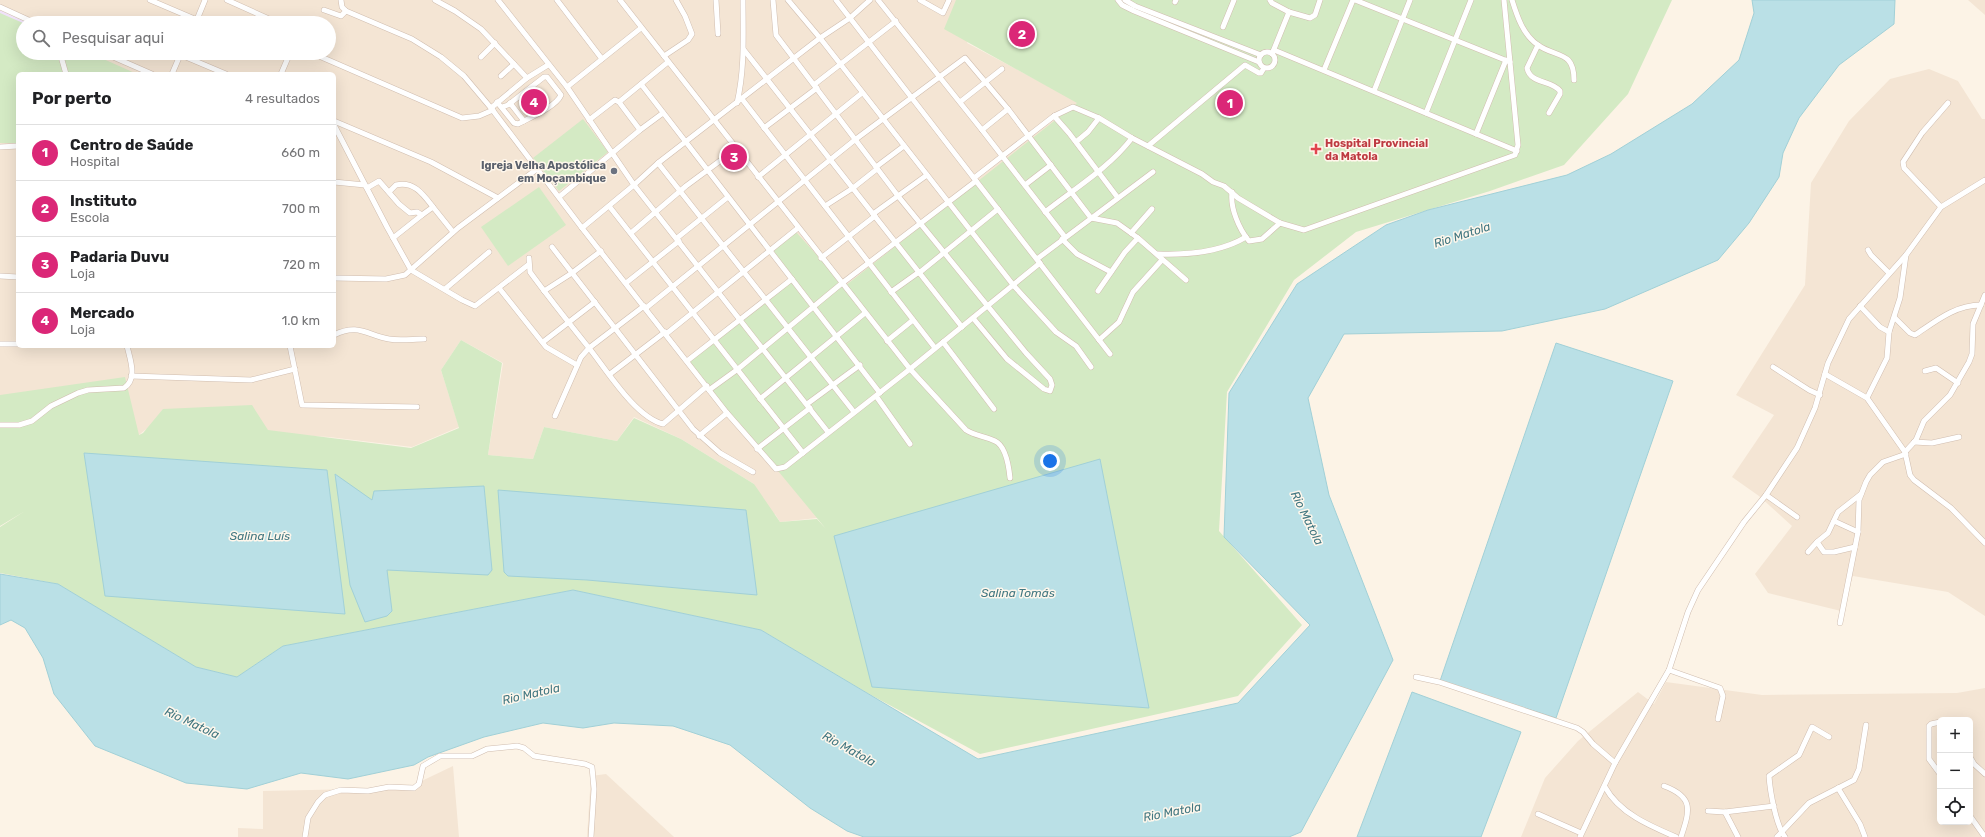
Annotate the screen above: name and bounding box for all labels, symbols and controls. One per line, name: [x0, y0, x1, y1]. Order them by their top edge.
search box: [16, 16, 336, 60]
pin: 2: [1009, 19, 1035, 49]
icon: search: [30, 27, 52, 49]
text: Pesquisar aqui: [62, 29, 164, 47]
pin: 4: [521, 87, 547, 117]
text: Por perto: [32, 88, 112, 108]
pin: 1: [1217, 88, 1243, 118]
text: 4 resultados: [245, 91, 320, 106]
text: Centro de Saúde: [70, 136, 193, 154]
place label: Hospital Provincial da Matola: [1325, 137, 1428, 163]
pin: 3: [721, 142, 747, 172]
marker: Hospital Provincial da Matola: [1310, 143, 1322, 155]
text: 1: [42, 145, 48, 160]
text: 660 m: [281, 145, 320, 160]
text: Hospital: [70, 154, 120, 169]
place label: Igreja Velha Apostólica em Moçambique: [481, 159, 606, 185]
marker: Igreja Velha Apostólica em Moçambique: [609, 166, 619, 176]
text: Instituto: [70, 192, 137, 210]
text: 2: [41, 201, 49, 216]
text: 700 m: [282, 201, 320, 216]
text: Escola: [70, 210, 109, 225]
water label: Rio Matola: [1432, 219, 1492, 251]
text: Padaria Duvu: [70, 248, 169, 266]
text: 3: [41, 257, 49, 272]
text: 720 m: [283, 257, 320, 272]
text: Loja: [70, 266, 95, 281]
text: Mercado: [70, 304, 134, 322]
text: 4: [41, 313, 49, 328]
text: 1.0 km: [282, 313, 320, 328]
text: Loja: [70, 322, 95, 337]
your location: [1040, 451, 1060, 471]
water label: Rio Matola: [1288, 489, 1326, 547]
water label: Salina Luís: [230, 529, 290, 543]
water label: Salina Tomás: [981, 586, 1055, 600]
water label: Rio Matola: [501, 681, 561, 707]
water label: Rio Matola: [162, 704, 222, 742]
map controls: [1937, 717, 1973, 825]
button: +: [1937, 717, 1973, 753]
water label: Rio Matola: [820, 729, 878, 769]
button: −: [1937, 753, 1973, 789]
button: locate: [1937, 789, 1973, 825]
water label: Rio Matola: [1142, 800, 1202, 824]

